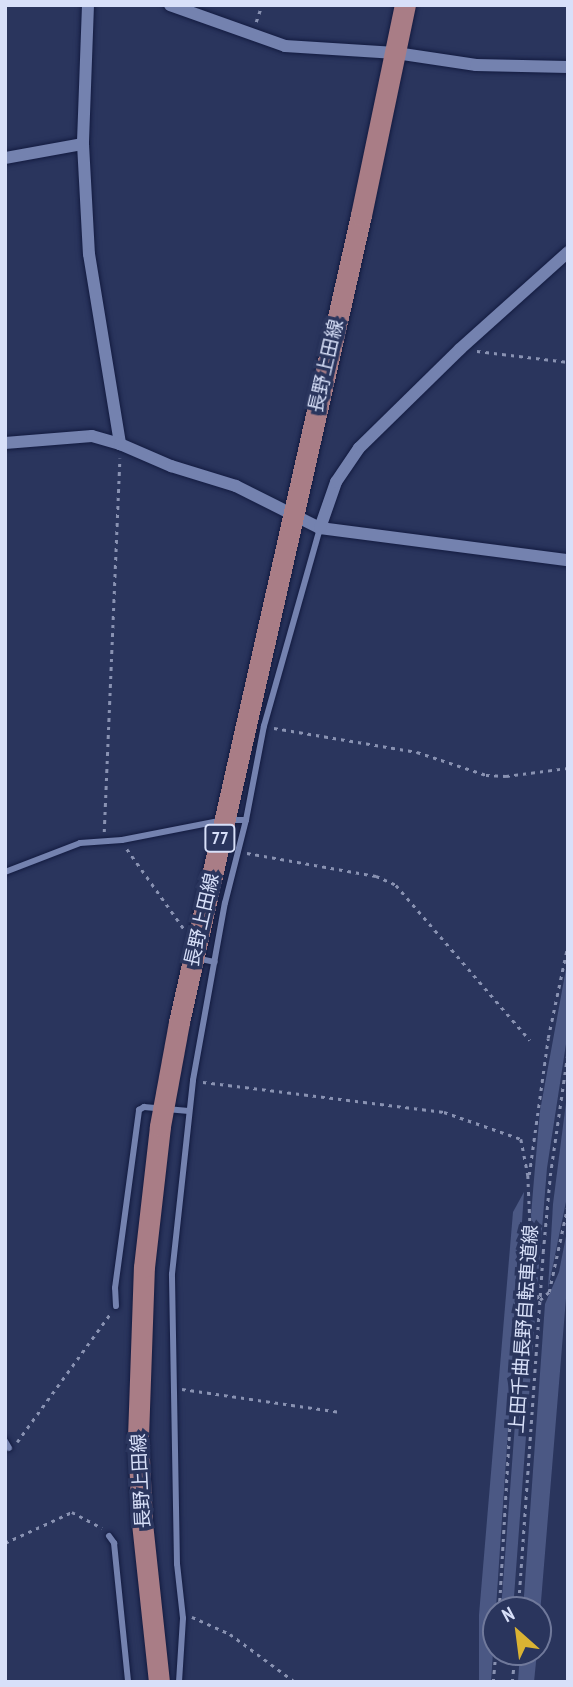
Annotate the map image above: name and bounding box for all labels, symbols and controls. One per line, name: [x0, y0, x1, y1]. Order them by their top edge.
street label: 長野上田線: [304, 317, 348, 415]
road number: 77: [204, 824, 236, 852]
street label: 長野上田線: [180, 871, 224, 969]
street label: 上田千曲長野自転車道線: [505, 1224, 543, 1434]
street label: 長野上田線: [127, 1433, 155, 1529]
north arrow: [482, 1596, 552, 1666]
text: N: [498, 1601, 518, 1627]

